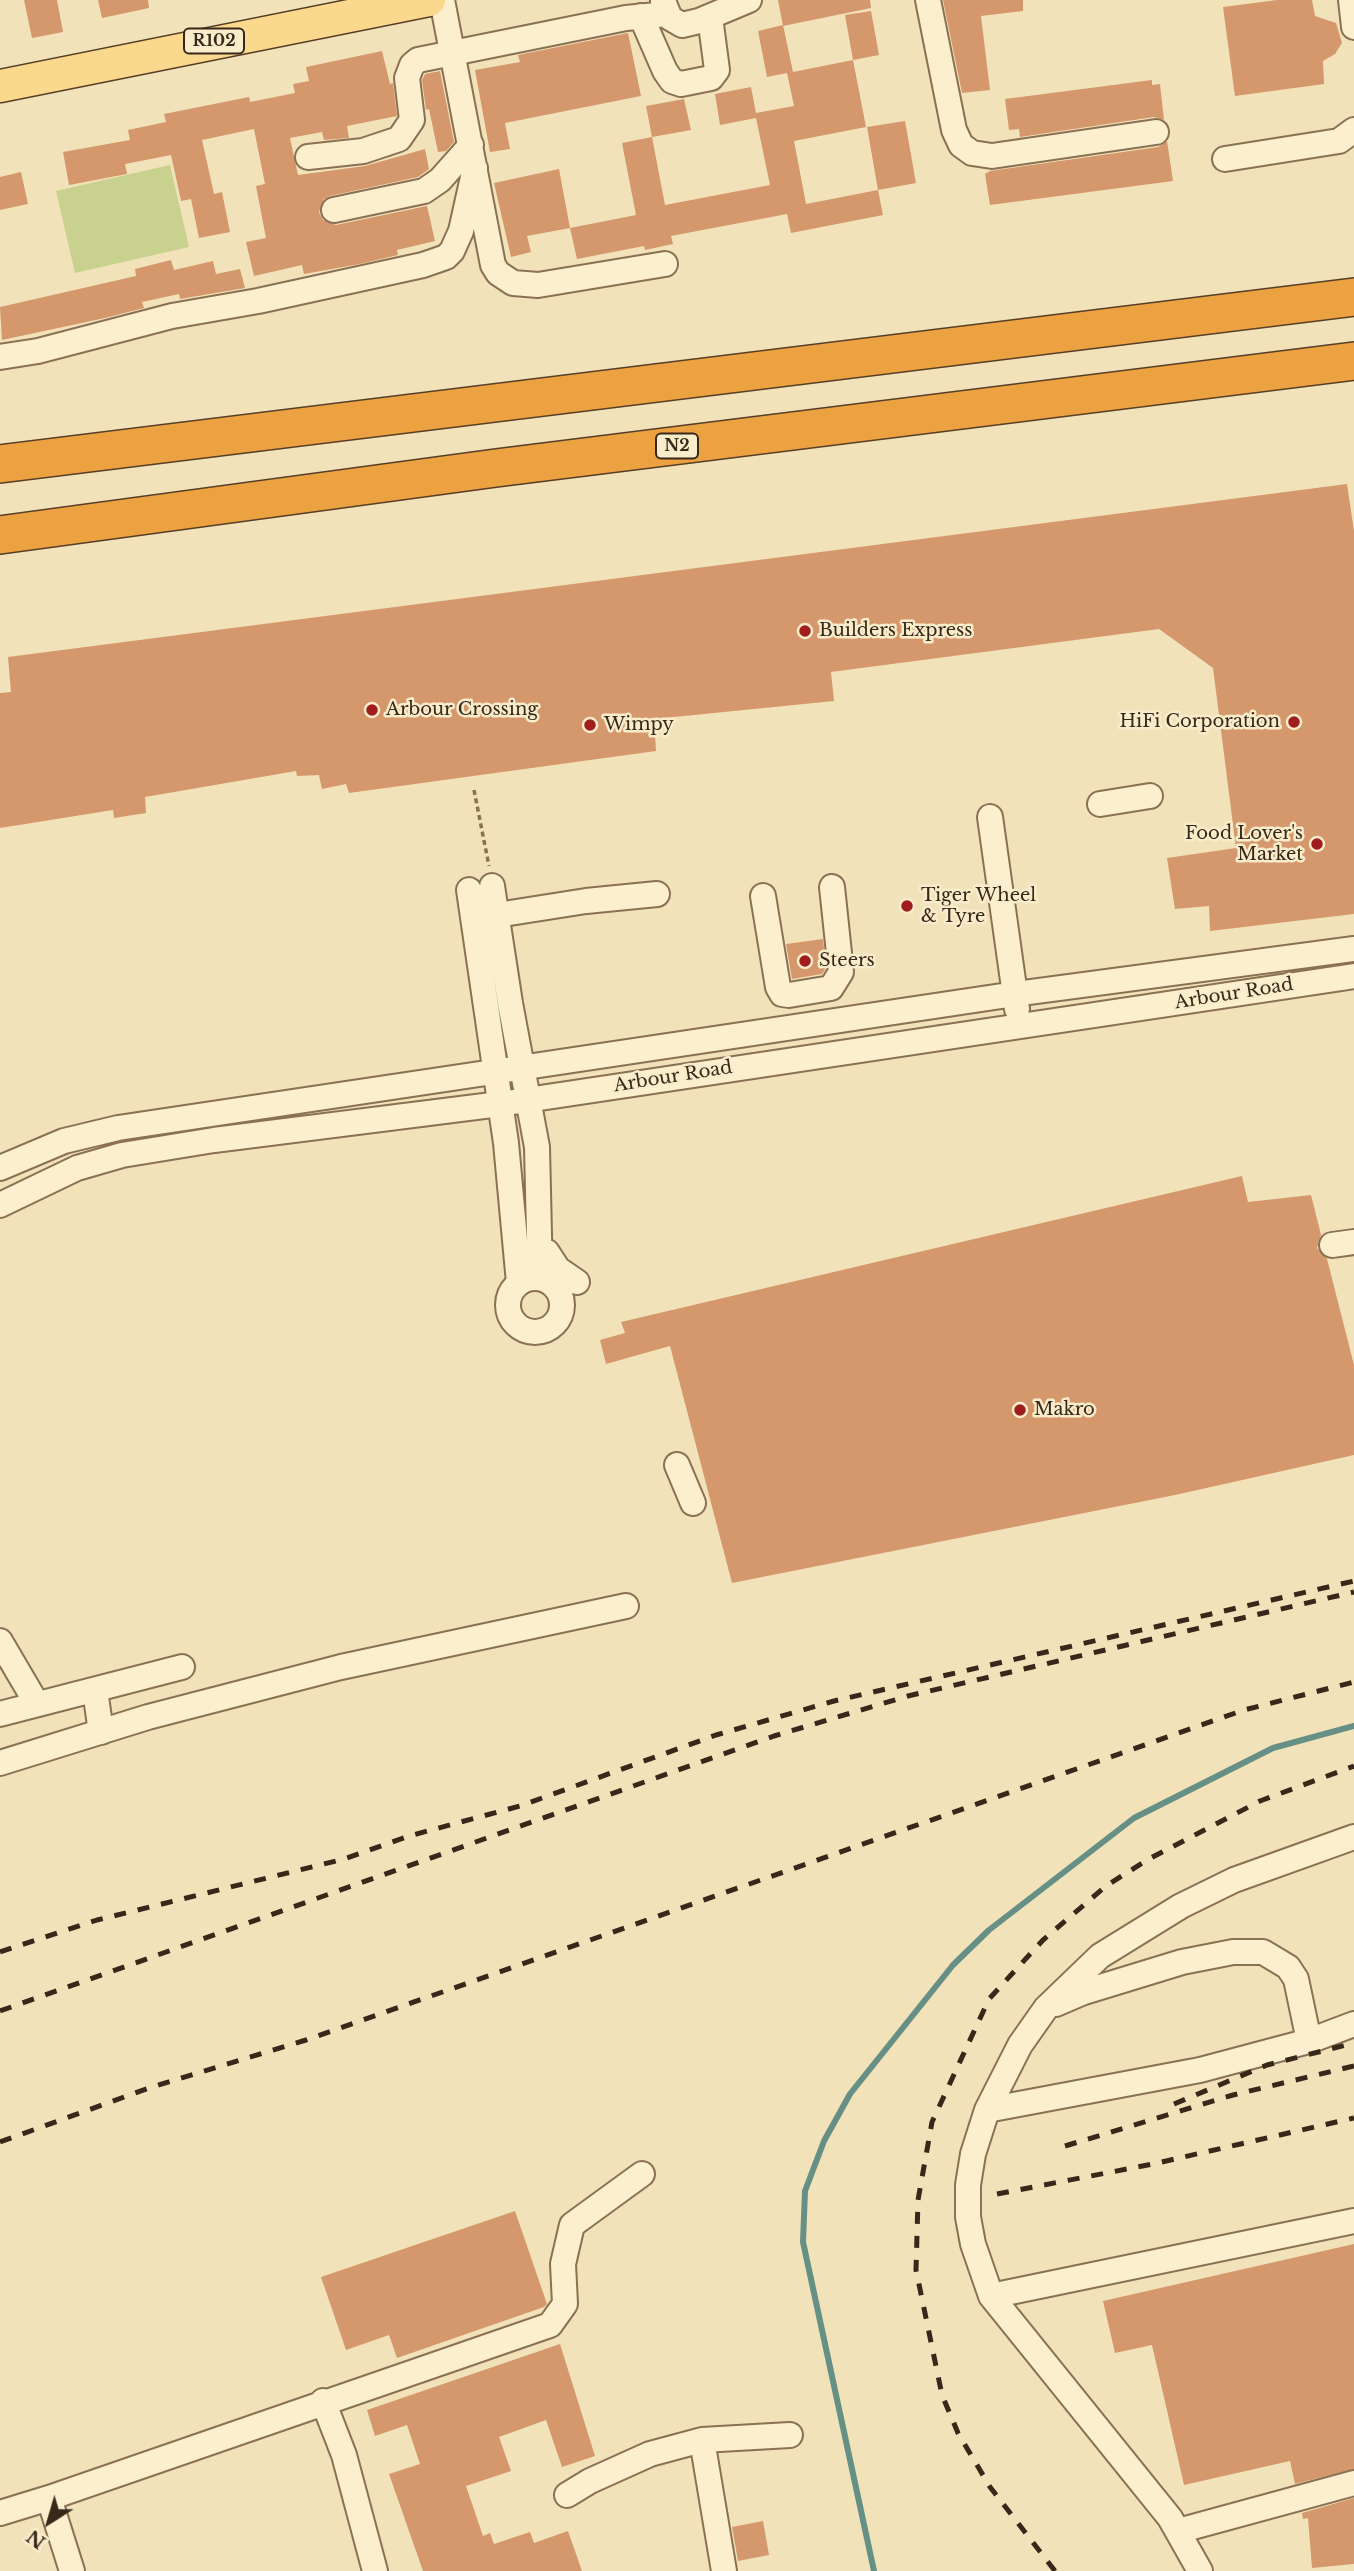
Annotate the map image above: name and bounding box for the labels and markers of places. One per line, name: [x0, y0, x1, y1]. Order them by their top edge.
place label: Builders Express: [819, 620, 972, 642]
marker: Builders Express: [797, 623, 813, 639]
place label: Arbour Crossing: [386, 699, 538, 721]
marker: Arbour Crossing: [364, 702, 380, 718]
place label: HiFi Corporation: [1119, 711, 1280, 733]
place label: Wimpy: [604, 714, 674, 736]
marker: HiFi Corporation: [1286, 714, 1302, 730]
marker: Wimpy: [582, 717, 598, 733]
place label: Food Lover's Market: [1185, 823, 1303, 866]
marker: Food Lover's Market: [1309, 836, 1325, 852]
place label: Tiger Wheel & Tyre: [921, 885, 1036, 928]
marker: Tiger Wheel & Tyre: [899, 898, 915, 914]
place label: Steers: [819, 950, 875, 972]
marker: Steers: [797, 953, 813, 969]
place label: Makro: [1034, 1399, 1095, 1421]
marker: Makro: [1012, 1402, 1028, 1418]

